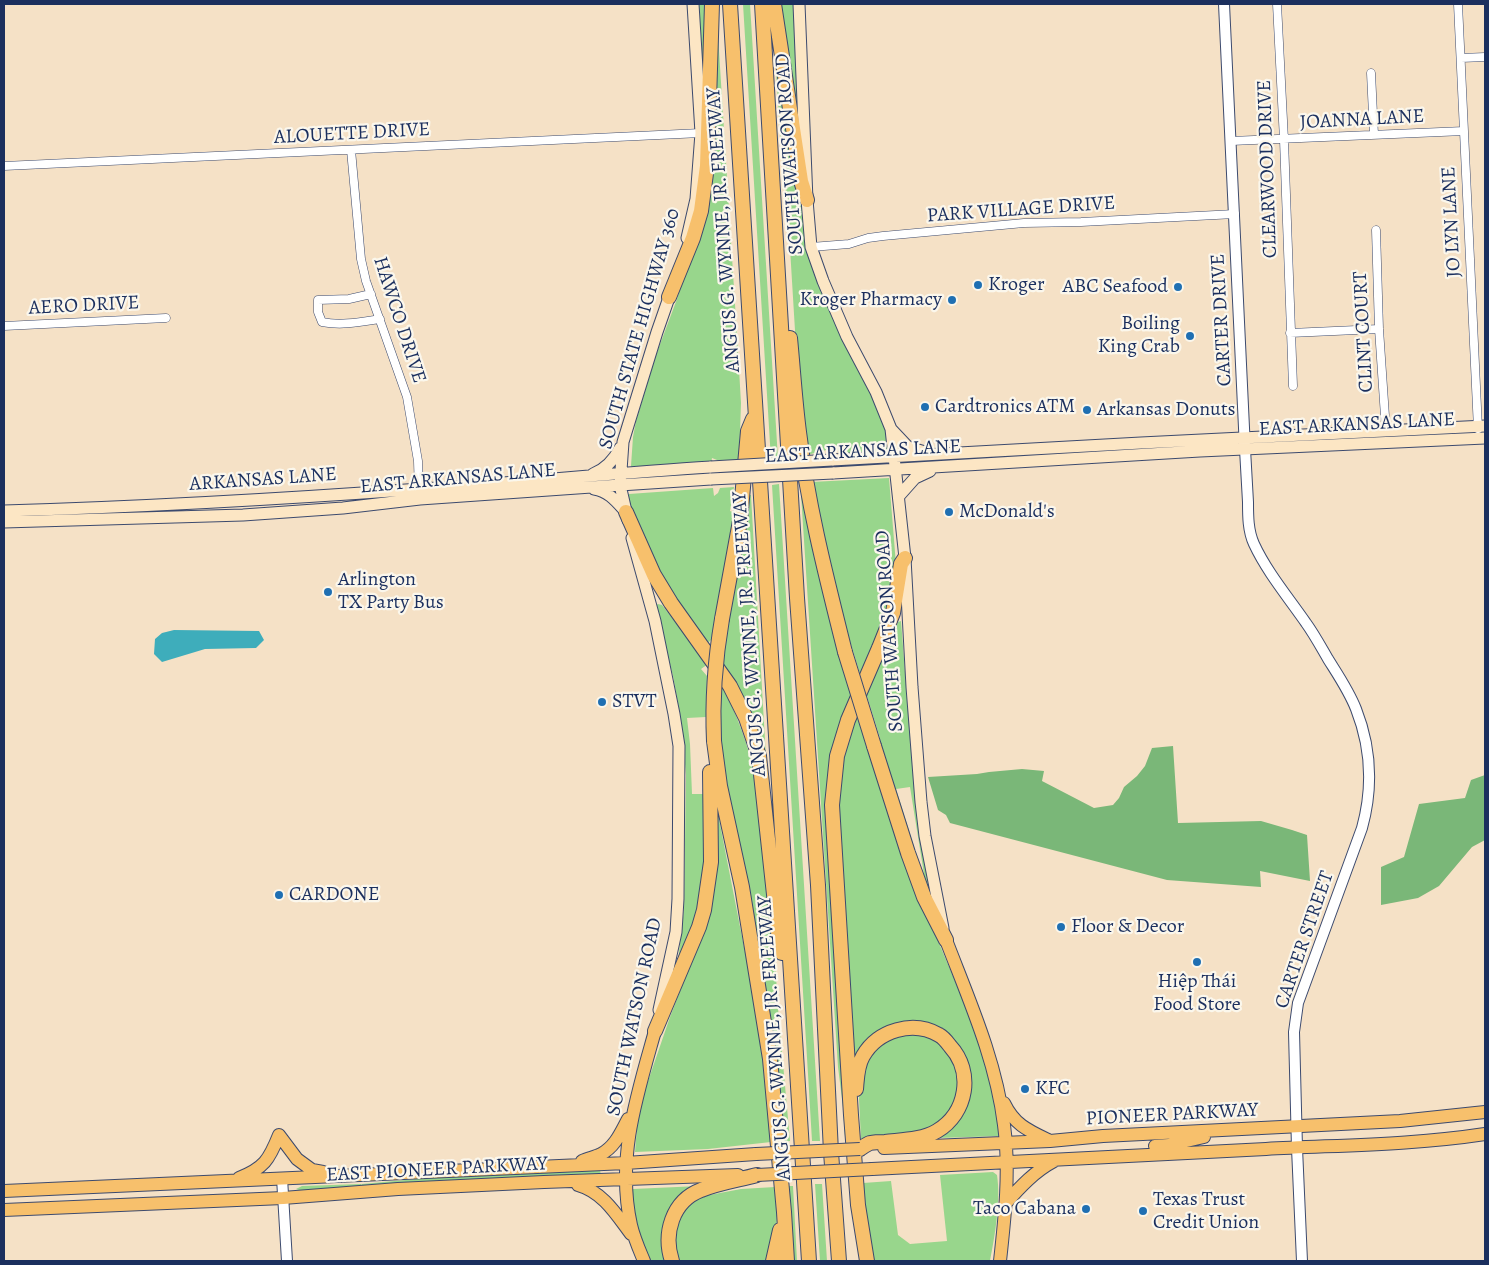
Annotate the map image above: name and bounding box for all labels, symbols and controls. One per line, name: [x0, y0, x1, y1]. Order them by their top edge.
street label: SOUTH WATSON ROAD: [771, 52, 809, 256]
street label: CLEARWOOD DRIVE: [1253, 79, 1283, 259]
street label: ANGUS G. WYNNE, JR. FREEWAY: [702, 87, 746, 373]
street label: JOANNA LANE: [1299, 105, 1425, 135]
street label: ALOUETTE DRIVE: [273, 118, 431, 150]
street label: JO LYN LANE: [1437, 166, 1467, 278]
street label: PARK VILLAGE DRIVE: [926, 191, 1116, 229]
street label: SOUTH STATE HIGHWAY 360: [594, 206, 686, 452]
street label: CARTER DRIVE: [1207, 253, 1237, 387]
street label: HAWCO DRIVE: [367, 254, 431, 386]
street label: CLINT COURT: [1349, 271, 1379, 393]
place label: Kroger: [988, 273, 1045, 297]
place label: ABC Seafood: [1063, 275, 1168, 299]
marker: Kroger: [972, 279, 984, 291]
marker: ABC Seafood: [1172, 281, 1184, 293]
place label: Kroger Pharmacy: [799, 288, 942, 312]
street label: AERO DRIVE: [28, 291, 140, 321]
marker: Kroger Pharmacy: [946, 294, 958, 306]
place label: Boiling King Crab: [1098, 312, 1180, 359]
marker: Boiling King Crab: [1184, 330, 1196, 342]
place label: Cardtronics ATM: [935, 395, 1075, 419]
place label: Arkansas Donuts: [1097, 398, 1236, 422]
marker: Cardtronics ATM: [919, 401, 931, 413]
marker: Arkansas Donuts: [1081, 404, 1093, 416]
street label: EAST ARKANSAS LANE: [1258, 408, 1456, 442]
street label: EAST ARKANSAS LANE: [764, 435, 962, 469]
street label: EAST ARKANSAS LANE: [359, 458, 557, 500]
street label: ARKANSAS LANE: [189, 463, 337, 497]
street label: ANGUS G. WYNNE, JR. FREEWAY: [728, 491, 772, 777]
place label: McDonald's: [959, 500, 1055, 524]
marker: McDonald's: [943, 506, 955, 518]
street label: SOUTH WATSON ROAD: [871, 529, 909, 733]
place label: Arlington TX Party Bus: [338, 568, 444, 615]
marker: Arlington TX Party Bus: [322, 586, 334, 598]
place label: STVT: [612, 690, 657, 714]
marker: STVT: [596, 696, 608, 708]
street label: CARTER STREET: [1270, 868, 1340, 1012]
place label: CARDONE: [289, 883, 380, 907]
marker: CARDONE: [273, 889, 285, 901]
street label: ANGUS G. WYNNE, JR. FREEWAY: [753, 895, 797, 1181]
place label: Floor & Decor: [1071, 915, 1184, 939]
street label: SOUTH WATSON ROAD: [602, 916, 668, 1118]
marker: Floor & Decor: [1055, 921, 1067, 933]
marker: Hiệp Thái Food Store: [1191, 956, 1203, 968]
place label: Hiệp Thái Food Store: [1153, 970, 1241, 1017]
place label: KFC: [1035, 1077, 1070, 1101]
marker: KFC: [1019, 1083, 1031, 1095]
street label: PIONEER PARKWAY: [1085, 1098, 1259, 1132]
street label: EAST PIONEER PARKWAY: [326, 1152, 548, 1188]
place label: Texas Trust Credit Union: [1153, 1188, 1259, 1235]
place label: Taco Cabana: [973, 1197, 1076, 1221]
marker: Taco Cabana: [1080, 1203, 1092, 1215]
marker: Texas Trust Credit Union: [1137, 1205, 1149, 1217]

